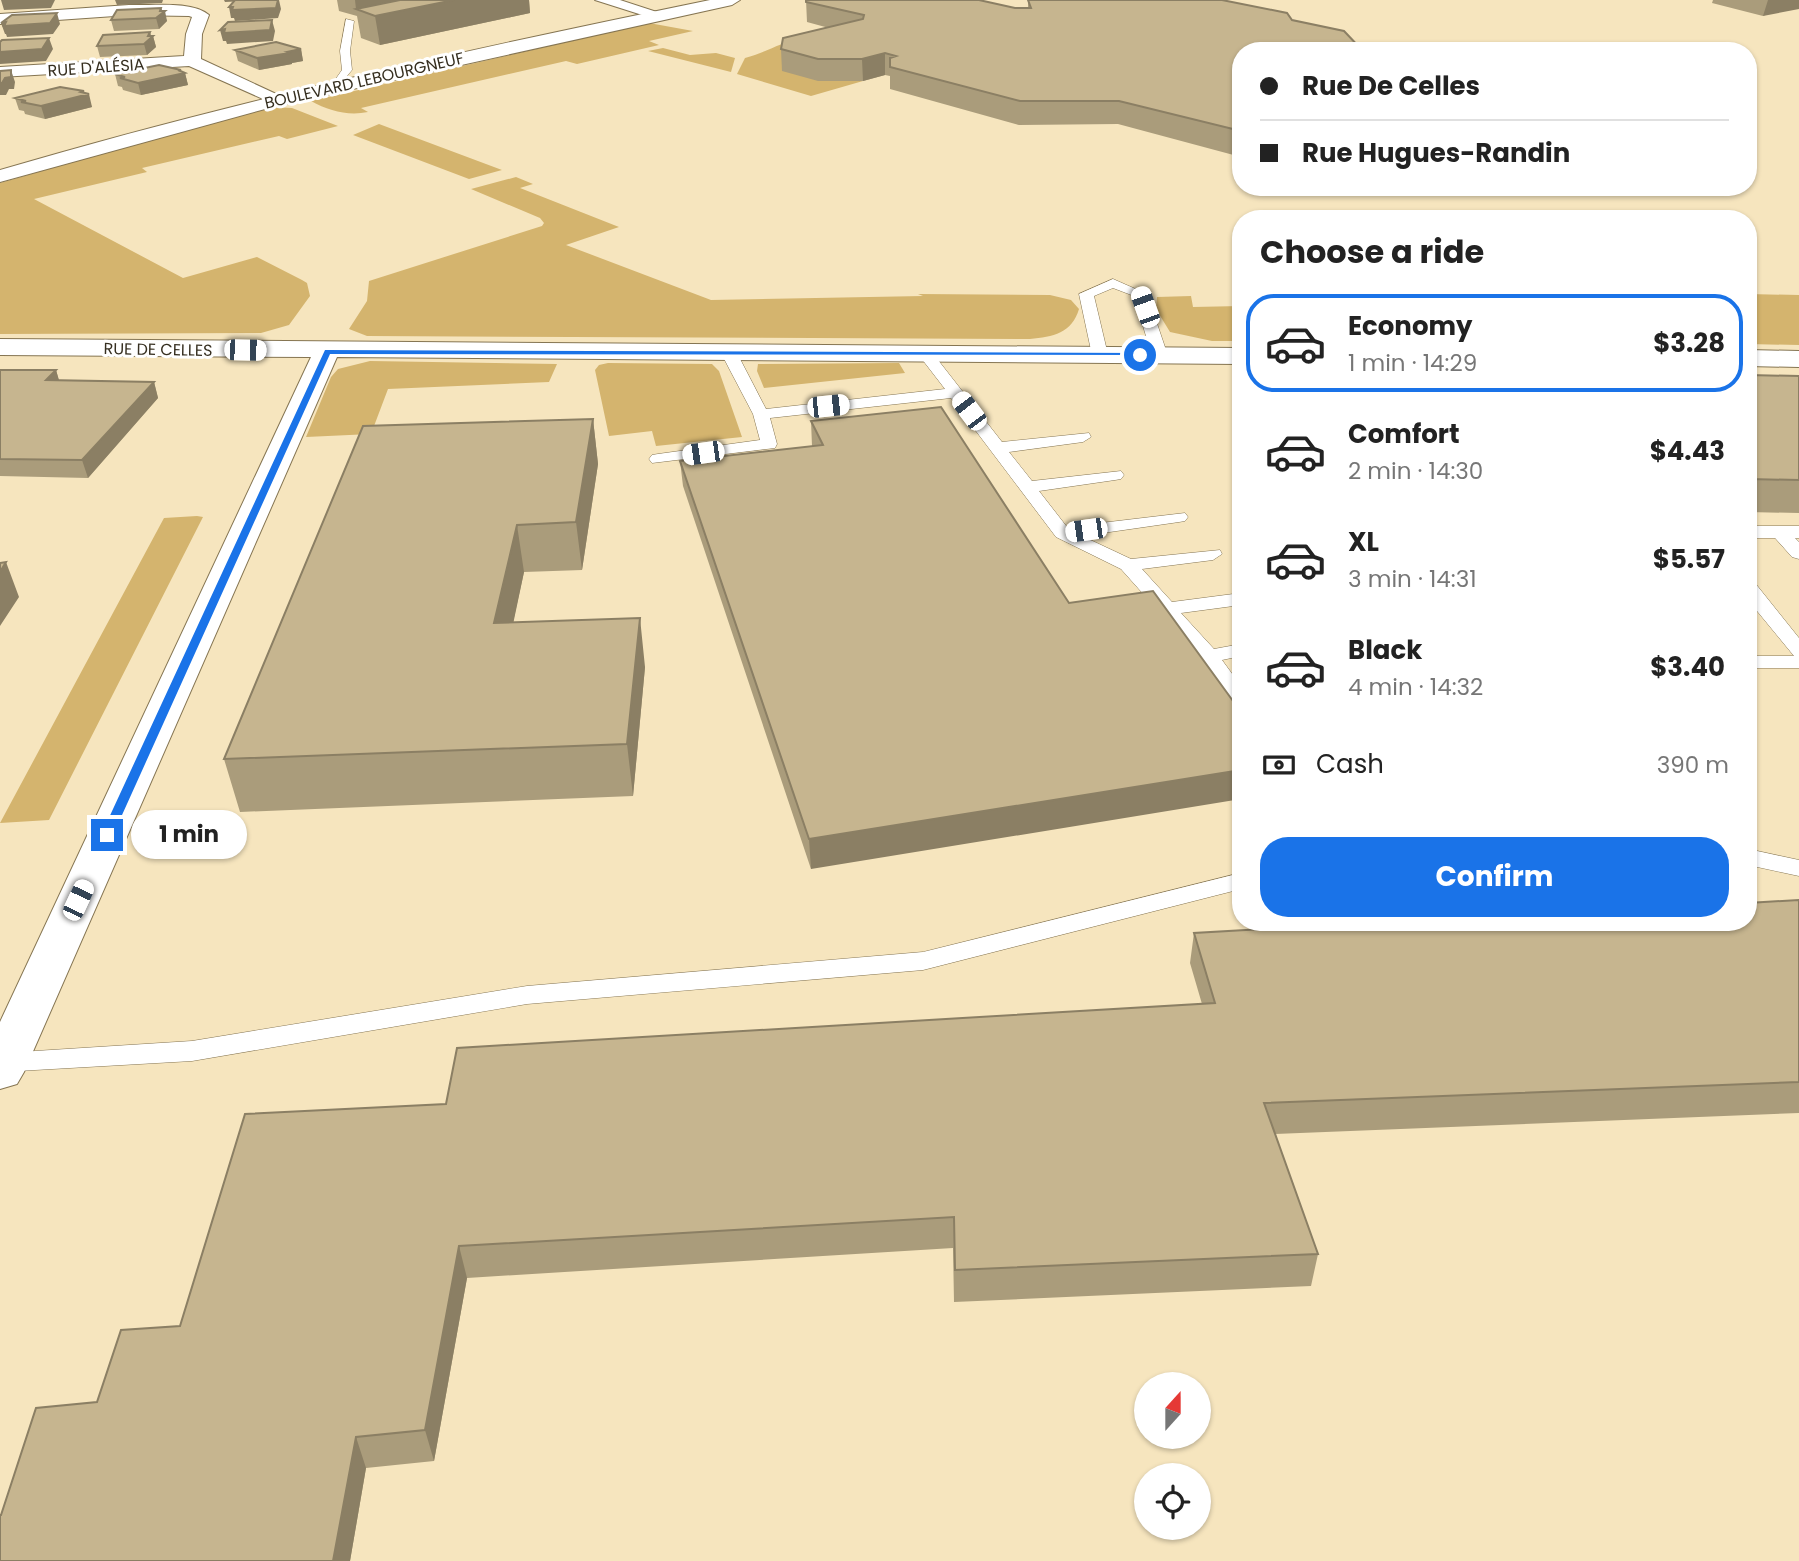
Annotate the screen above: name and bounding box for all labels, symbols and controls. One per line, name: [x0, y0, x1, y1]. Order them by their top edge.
street label: BOULEVARD LEBOURGNEUF: [262, 46, 466, 115]
street label: RUE D'ALÉSIA: [47, 53, 145, 82]
text: Rue De Celles: [1302, 68, 1480, 104]
text: Rue Hugues-Randin: [1302, 135, 1570, 171]
text: Choose a ride: [1260, 229, 1484, 274]
car: [1128, 284, 1163, 330]
text: Economy: [1348, 308, 1472, 344]
icon: car: [1264, 312, 1327, 375]
text: $3.28: [1653, 325, 1725, 361]
street label: RUE DE CELLES: [103, 337, 213, 362]
car: [224, 339, 267, 361]
route start: [1124, 339, 1156, 371]
text: 1 min · 14:29: [1348, 347, 1477, 379]
car: [948, 388, 991, 434]
car: [807, 393, 850, 419]
text: Comfort: [1348, 416, 1460, 452]
icon: car: [1264, 420, 1327, 483]
text: $4.43: [1650, 433, 1725, 469]
car: [681, 440, 726, 466]
text: 2 min · 14:30: [1348, 455, 1483, 487]
car: [1064, 517, 1109, 543]
text: XL: [1348, 524, 1379, 560]
icon: car: [1264, 528, 1327, 591]
text: $5.57: [1653, 541, 1725, 577]
text: 3 min · 14:31: [1348, 563, 1477, 595]
text: Black: [1348, 632, 1422, 668]
icon: car: [1264, 636, 1327, 699]
text: $3.40: [1650, 649, 1725, 685]
text: 4 min · 14:32: [1348, 671, 1483, 703]
icon: cash: [1260, 746, 1298, 784]
text: Cash: [1316, 746, 1384, 782]
text: 390 m: [1657, 749, 1729, 781]
callout: 1 min: [132, 810, 247, 860]
text: 1 min: [159, 818, 219, 850]
route end: [91, 819, 123, 851]
button: Confirm: [1260, 837, 1729, 917]
car: [60, 877, 97, 923]
north arrow: [1134, 1372, 1211, 1449]
map controls: [1134, 1372, 1211, 1540]
button: locate: [1134, 1463, 1211, 1540]

